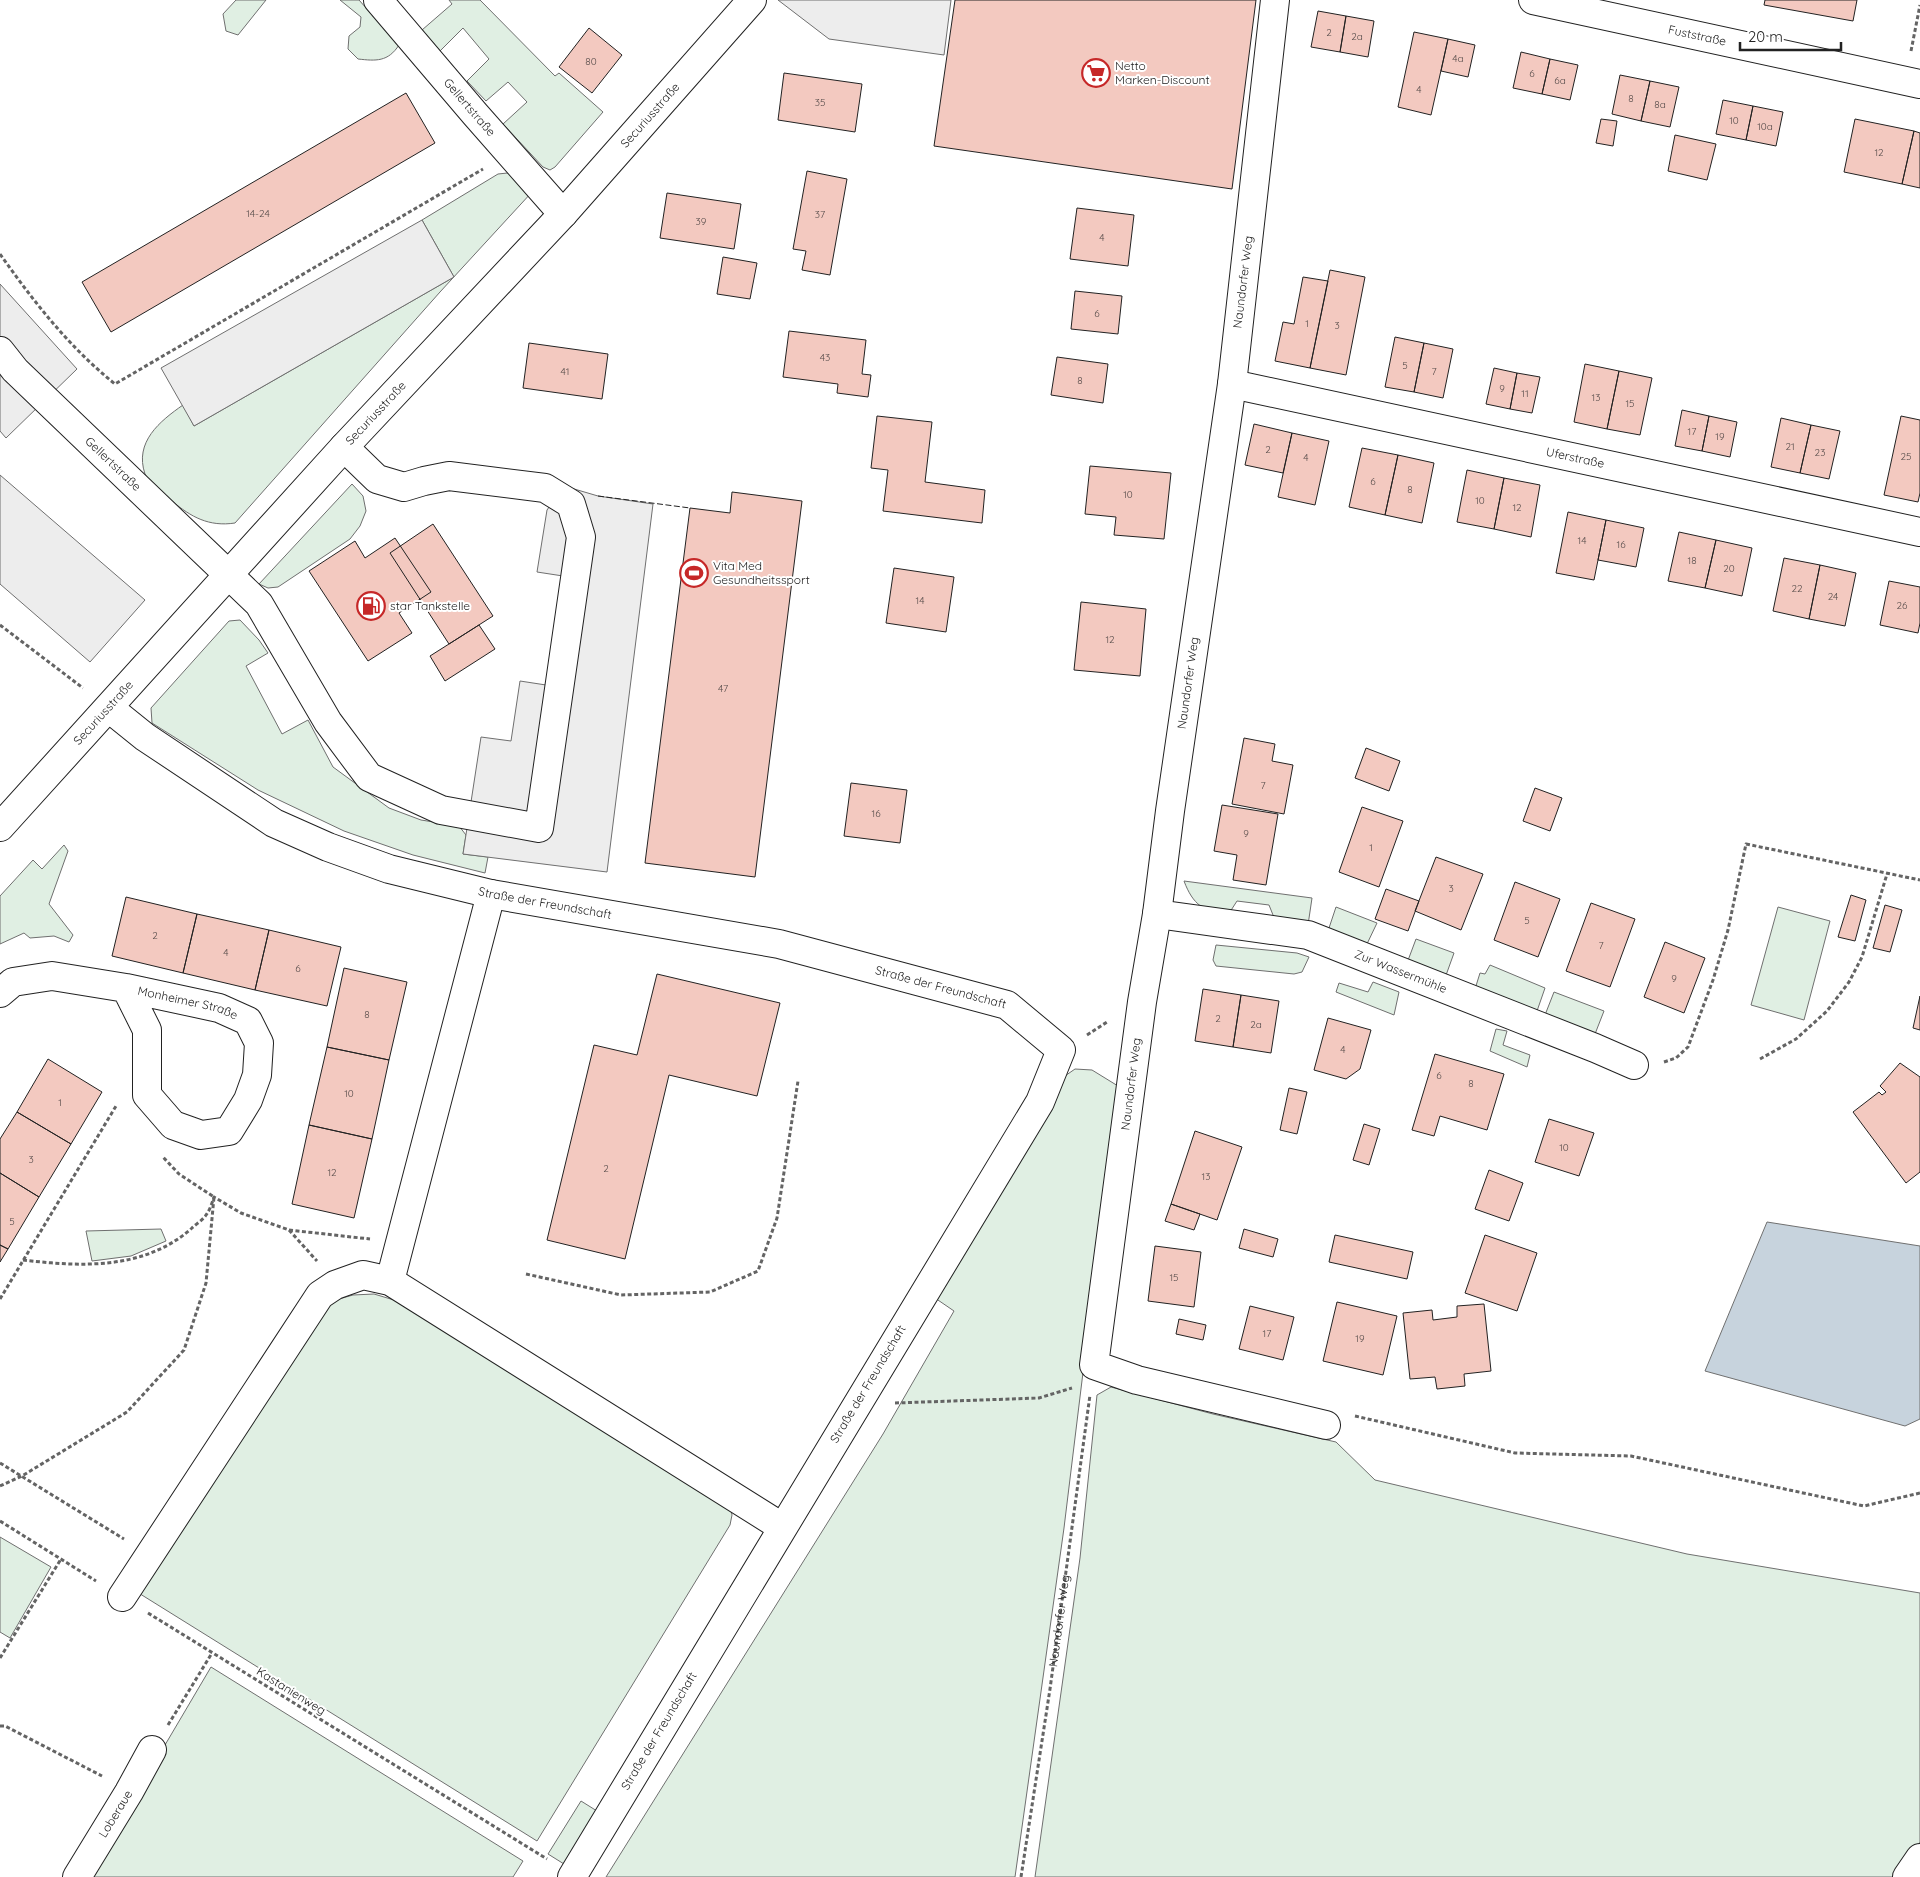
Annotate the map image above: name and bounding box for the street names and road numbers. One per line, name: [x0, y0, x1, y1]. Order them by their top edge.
street label: Fuststraße: [1667, 22, 1728, 49]
street label: Gellertstraße: [441, 75, 499, 139]
street label: Securiusstraße: [617, 79, 683, 151]
street label: Naundorfer Weg: [1229, 235, 1256, 329]
street label: Securiusstraße: [342, 378, 409, 448]
street label: Gellertstraße: [82, 433, 145, 494]
street label: Uferstraße: [1545, 444, 1606, 471]
street label: Naundorfer Weg: [1174, 636, 1201, 730]
street label: Securiusstraße: [70, 677, 136, 748]
street label: Straße der Freundschaft: [477, 883, 613, 922]
street label: Zur Wassermühle: [1353, 946, 1449, 996]
street label: Straße der Freundschaft: [874, 962, 1008, 1012]
street label: Monheimer Straße: [136, 983, 240, 1023]
street label: Naundorfer Weg: [1117, 1037, 1144, 1131]
street label: Straße der Freundschaft: [826, 1322, 909, 1445]
street label: Naundorfer Weg: [1045, 1574, 1072, 1668]
street label: Kastanienweg: [254, 1663, 329, 1718]
street label: Straße der Freundschaft: [617, 1669, 700, 1792]
street label: Loberaue: [95, 1787, 136, 1840]

